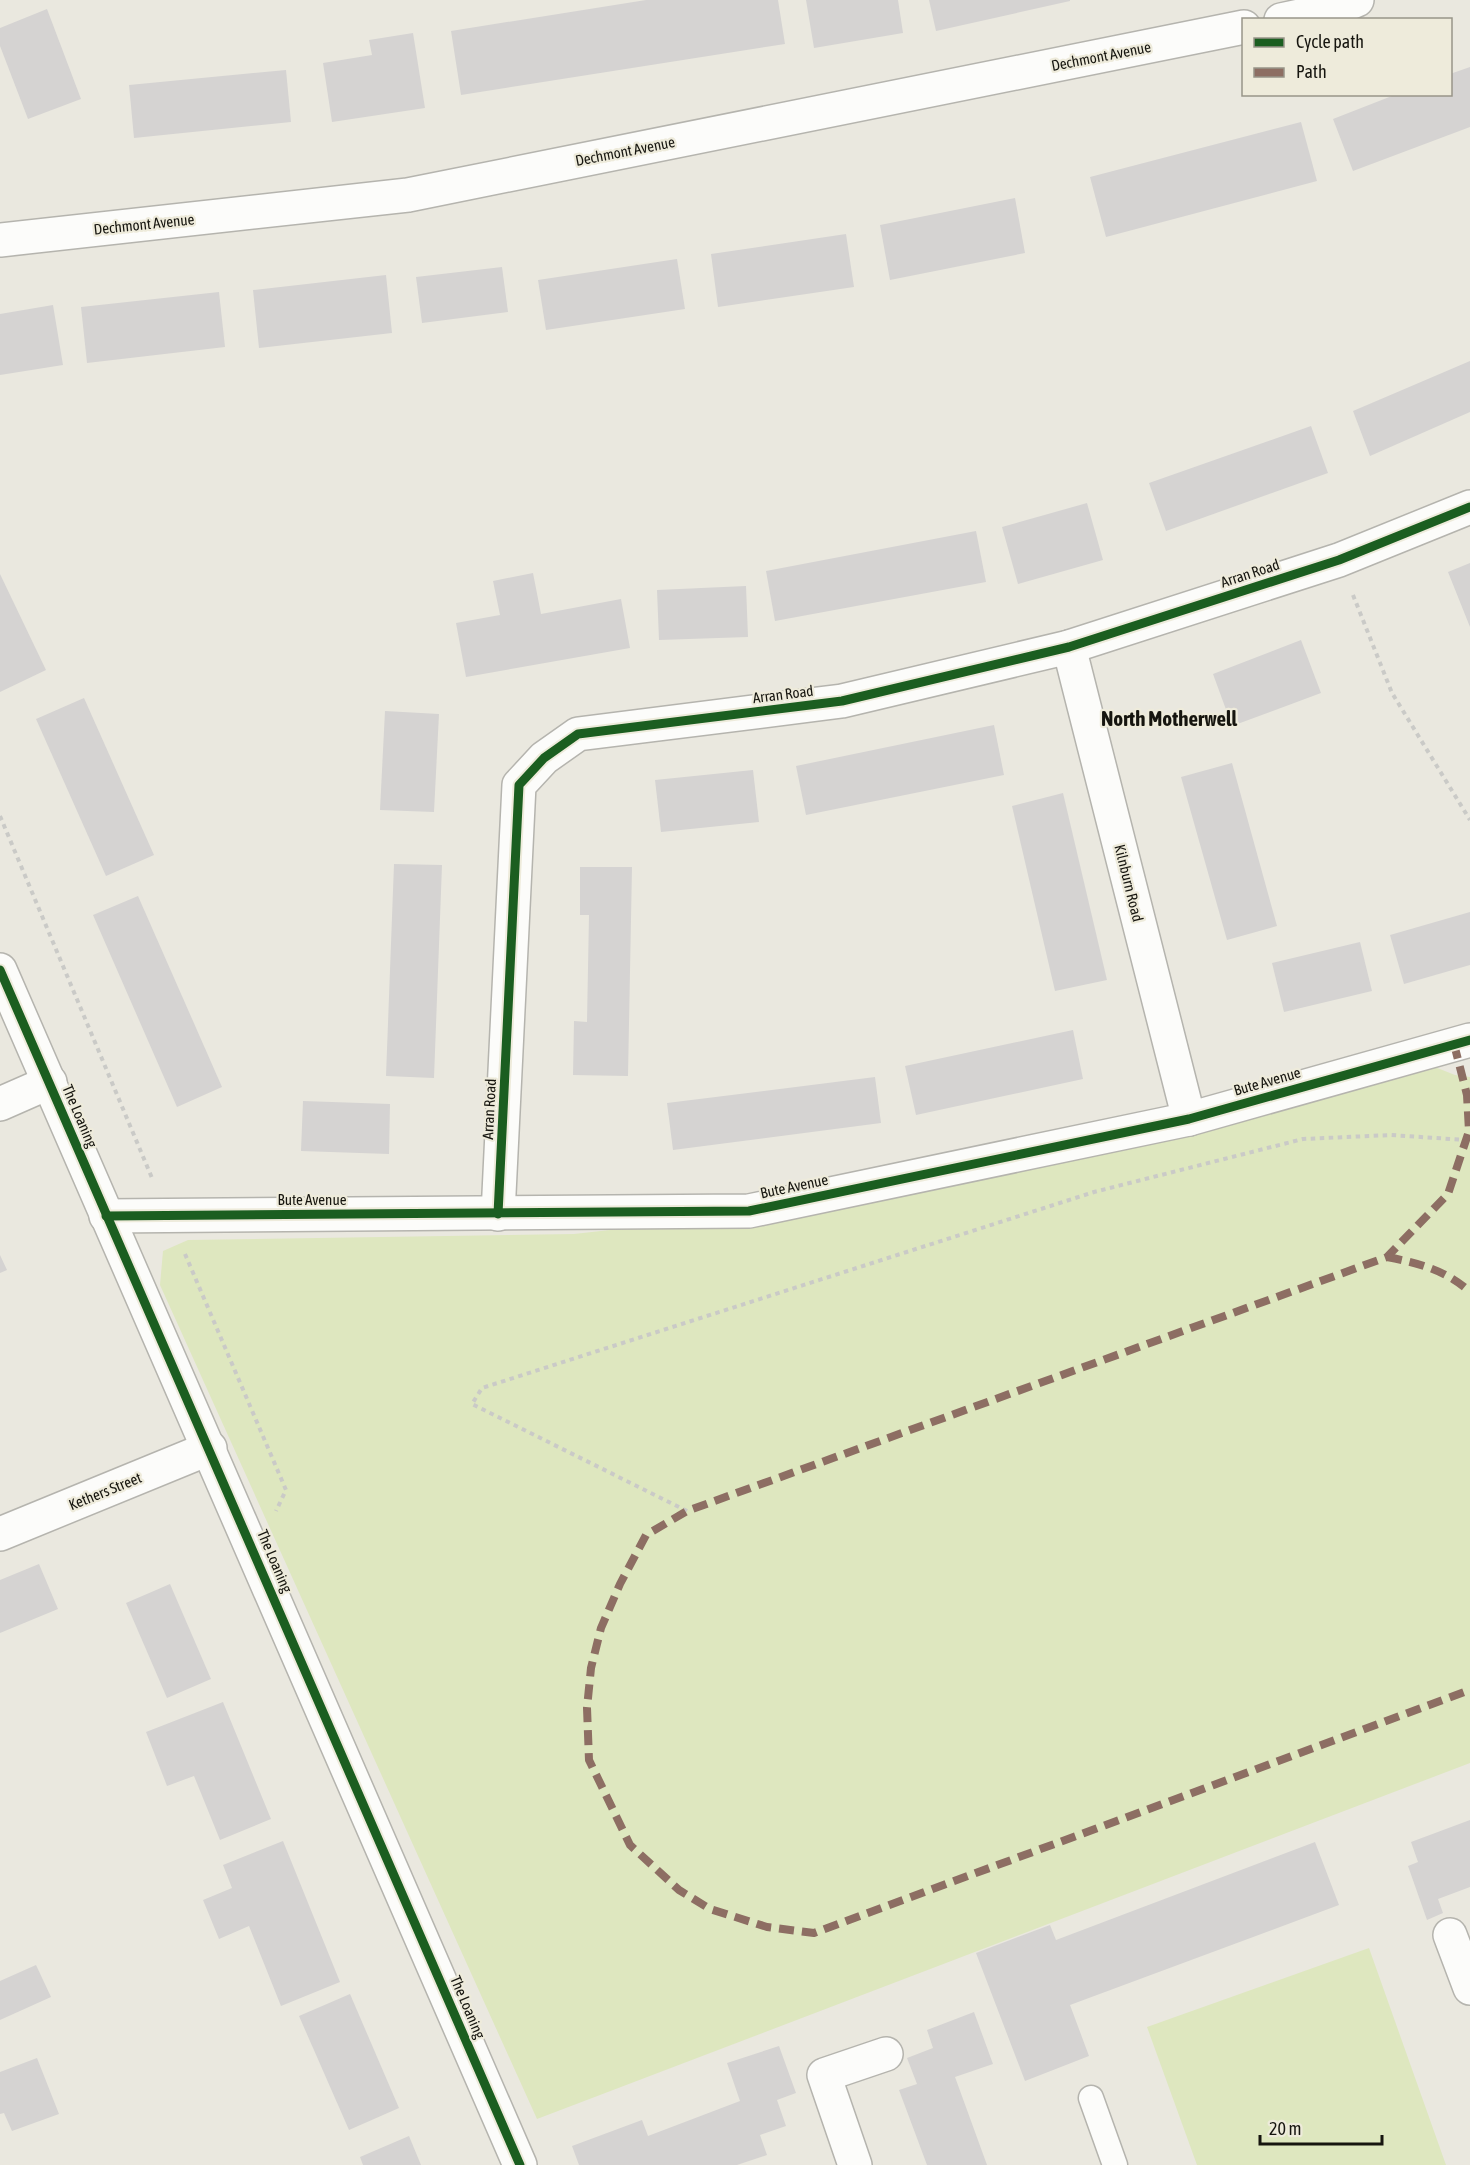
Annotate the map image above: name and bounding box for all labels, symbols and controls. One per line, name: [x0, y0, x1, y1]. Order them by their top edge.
legend: [1242, 18, 1452, 96]
text: Cycle path: [1296, 31, 1364, 52]
street label: Dechmont Avenue: [1050, 38, 1152, 74]
text: Path: [1296, 61, 1327, 82]
street label: Dechmont Avenue: [574, 133, 676, 169]
street label: Dechmont Avenue: [93, 210, 195, 238]
street label: Arran Road: [1218, 556, 1282, 590]
street label: Arran Road: [752, 682, 814, 706]
district label: North Motherwell: [1101, 706, 1238, 730]
street label: Kilnburn Road: [1111, 843, 1147, 923]
street label: Bute Avenue: [1232, 1063, 1303, 1099]
street label: Arran Road: [479, 1078, 499, 1140]
street label: The Loaning: [59, 1082, 101, 1151]
street label: Bute Avenue: [759, 1170, 830, 1201]
street label: Bute Avenue: [278, 1191, 347, 1208]
street label: Kethers Street: [66, 1469, 144, 1513]
street label: The Loaning: [254, 1527, 296, 1596]
street label: The Loaning: [447, 1973, 489, 2042]
scale bar: [1260, 2108, 1382, 2146]
text: 20 m: [1269, 2118, 1301, 2139]

